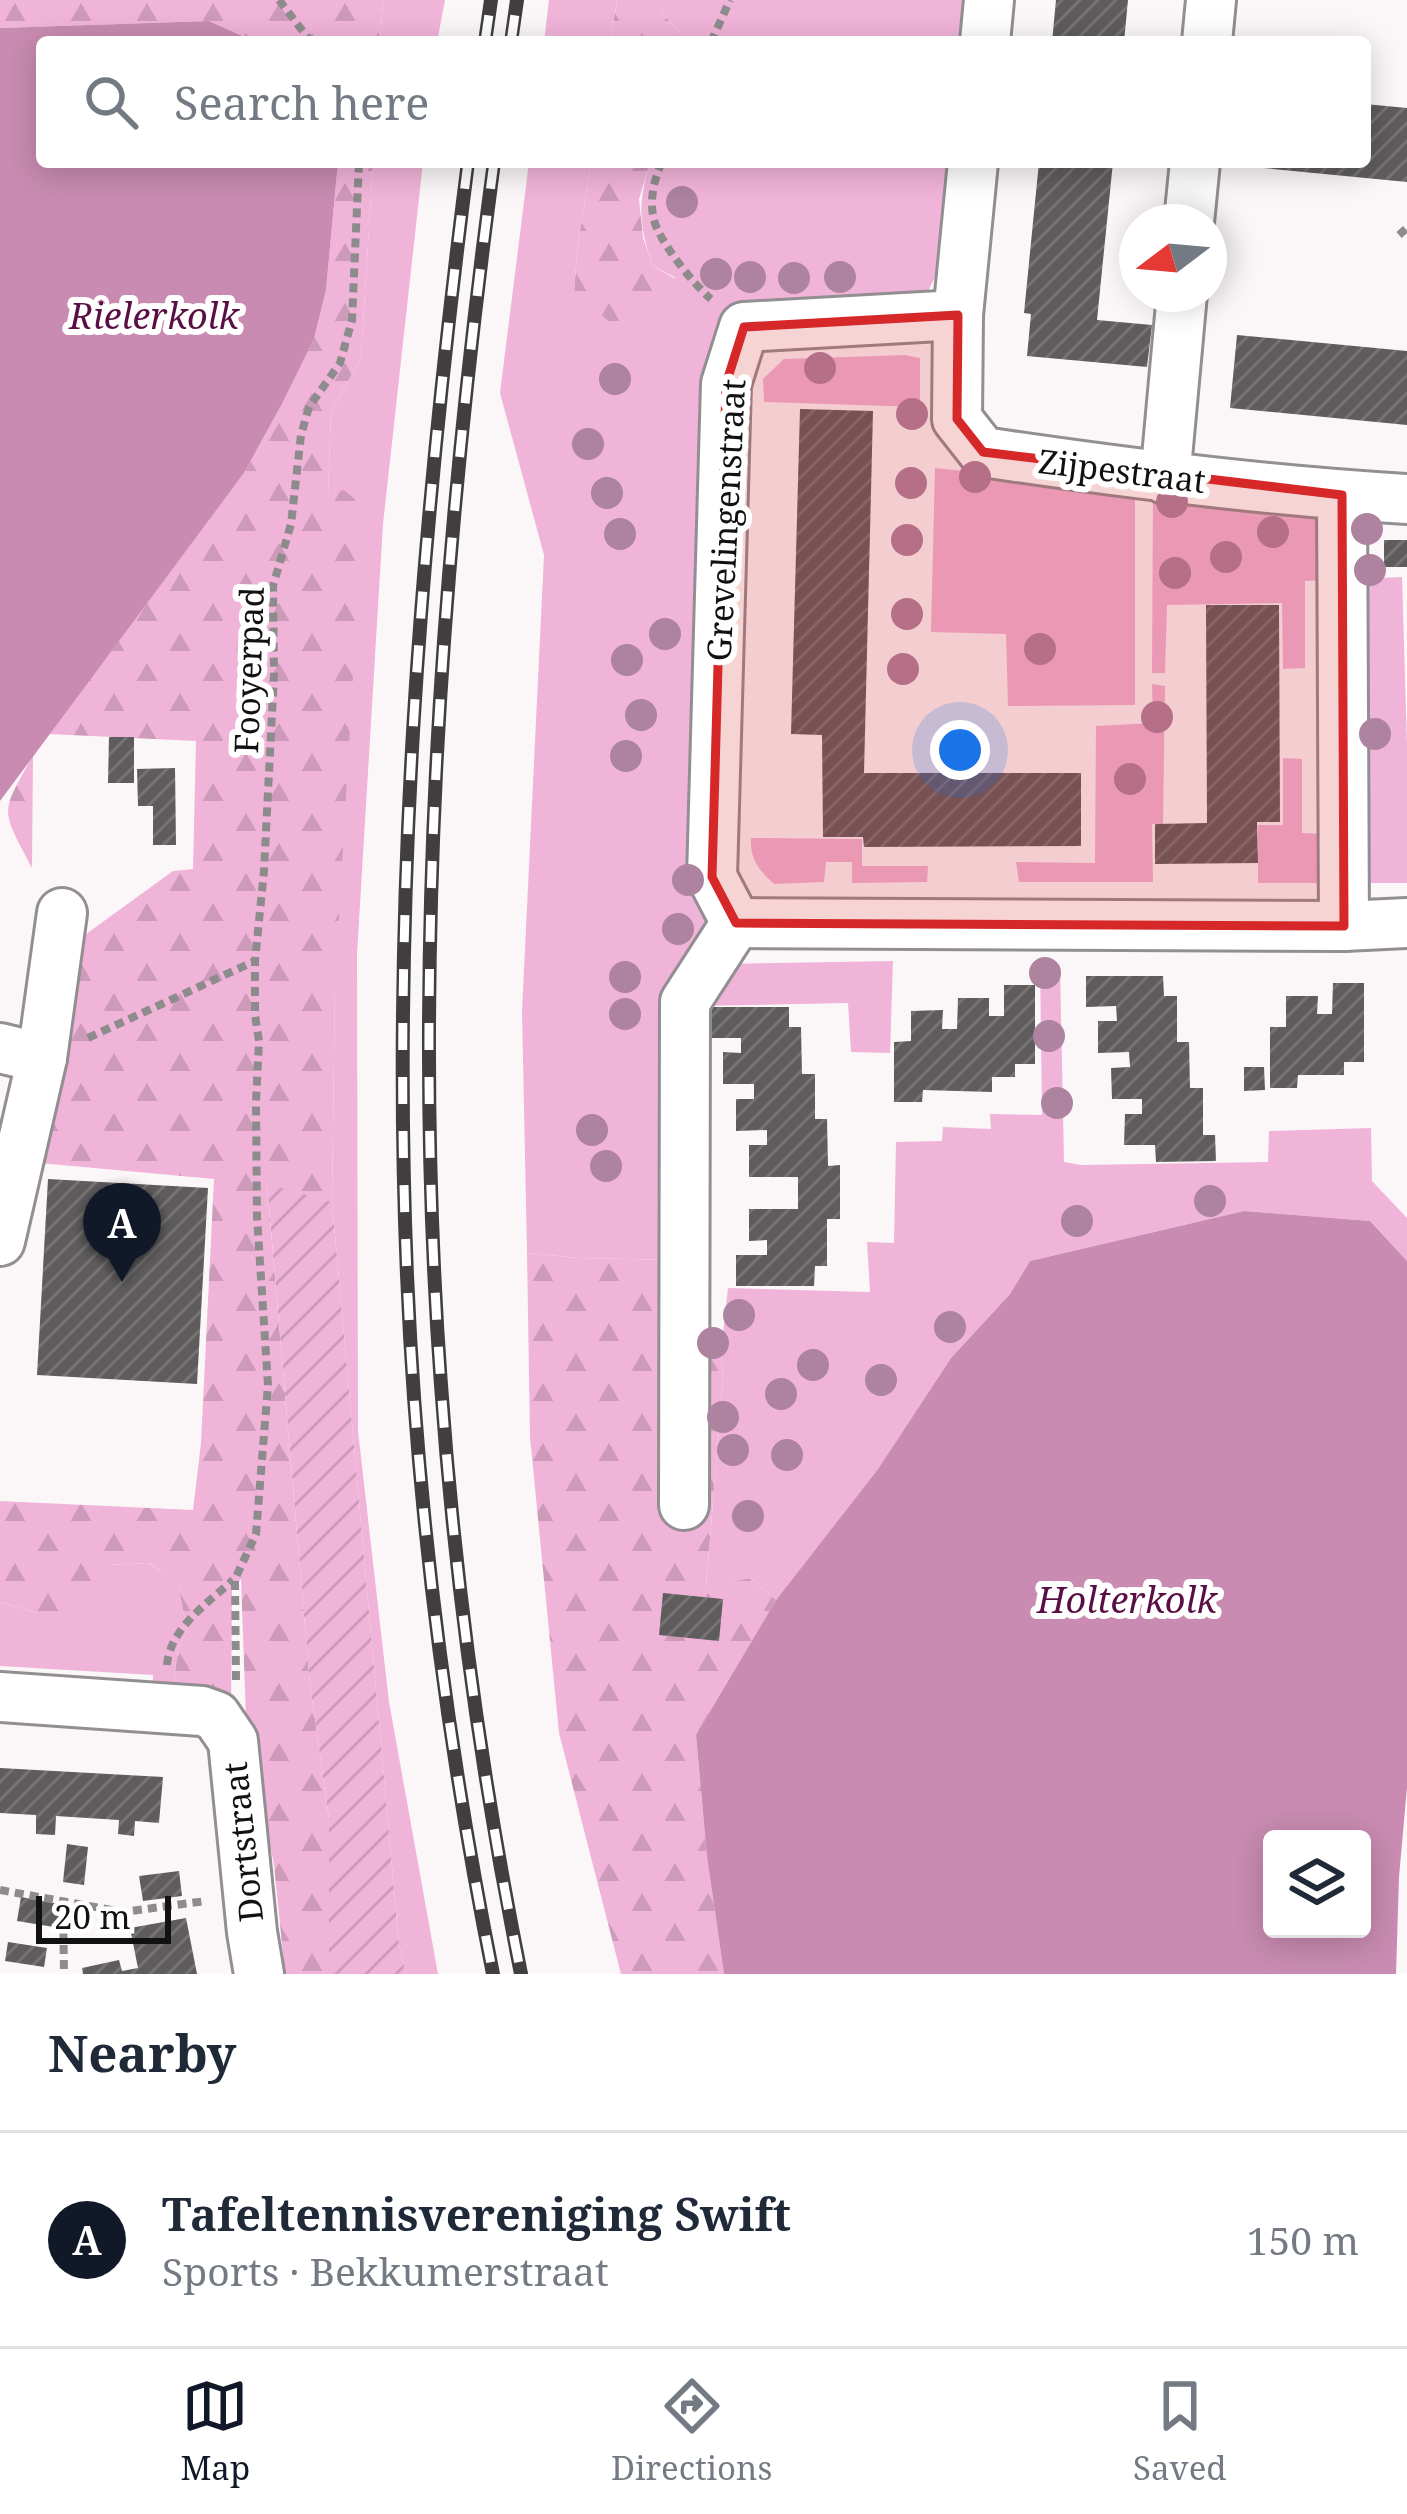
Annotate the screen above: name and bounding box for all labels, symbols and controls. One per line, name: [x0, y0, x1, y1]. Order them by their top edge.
search box: [36, 36, 1371, 168]
icon: search: [78, 69, 144, 135]
text: Search here: [174, 72, 429, 133]
north arrow: [1119, 204, 1227, 312]
water label: Rielerkolk: [68, 291, 241, 340]
street label: Grevelingenstraat: [696, 378, 755, 662]
street label: Zijpestraat: [1036, 438, 1208, 503]
street label: Fooyerpad: [223, 586, 274, 754]
your location: [930, 720, 990, 780]
pin: A: [83, 1183, 161, 1282]
water label: Holterkolk: [1036, 1575, 1218, 1624]
street label: Dortstraat: [212, 1760, 273, 1924]
map controls: [1263, 1830, 1371, 1938]
button: layers: [1263, 1830, 1371, 1938]
scale bar: [36, 1890, 171, 1943]
text: 20 m: [54, 1894, 131, 1939]
text: Nearby: [48, 2017, 236, 2087]
text: Tafeltennisvereniging Swift: [162, 2183, 791, 2244]
text: A: [72, 2213, 102, 2266]
text: 150 m: [1247, 2213, 1359, 2266]
text: Sports · Bekkumerstraat: [162, 2244, 609, 2297]
tab: Map: [180, 2373, 250, 2490]
tab: Directions: [611, 2373, 772, 2490]
tab: Saved: [1133, 2373, 1227, 2490]

